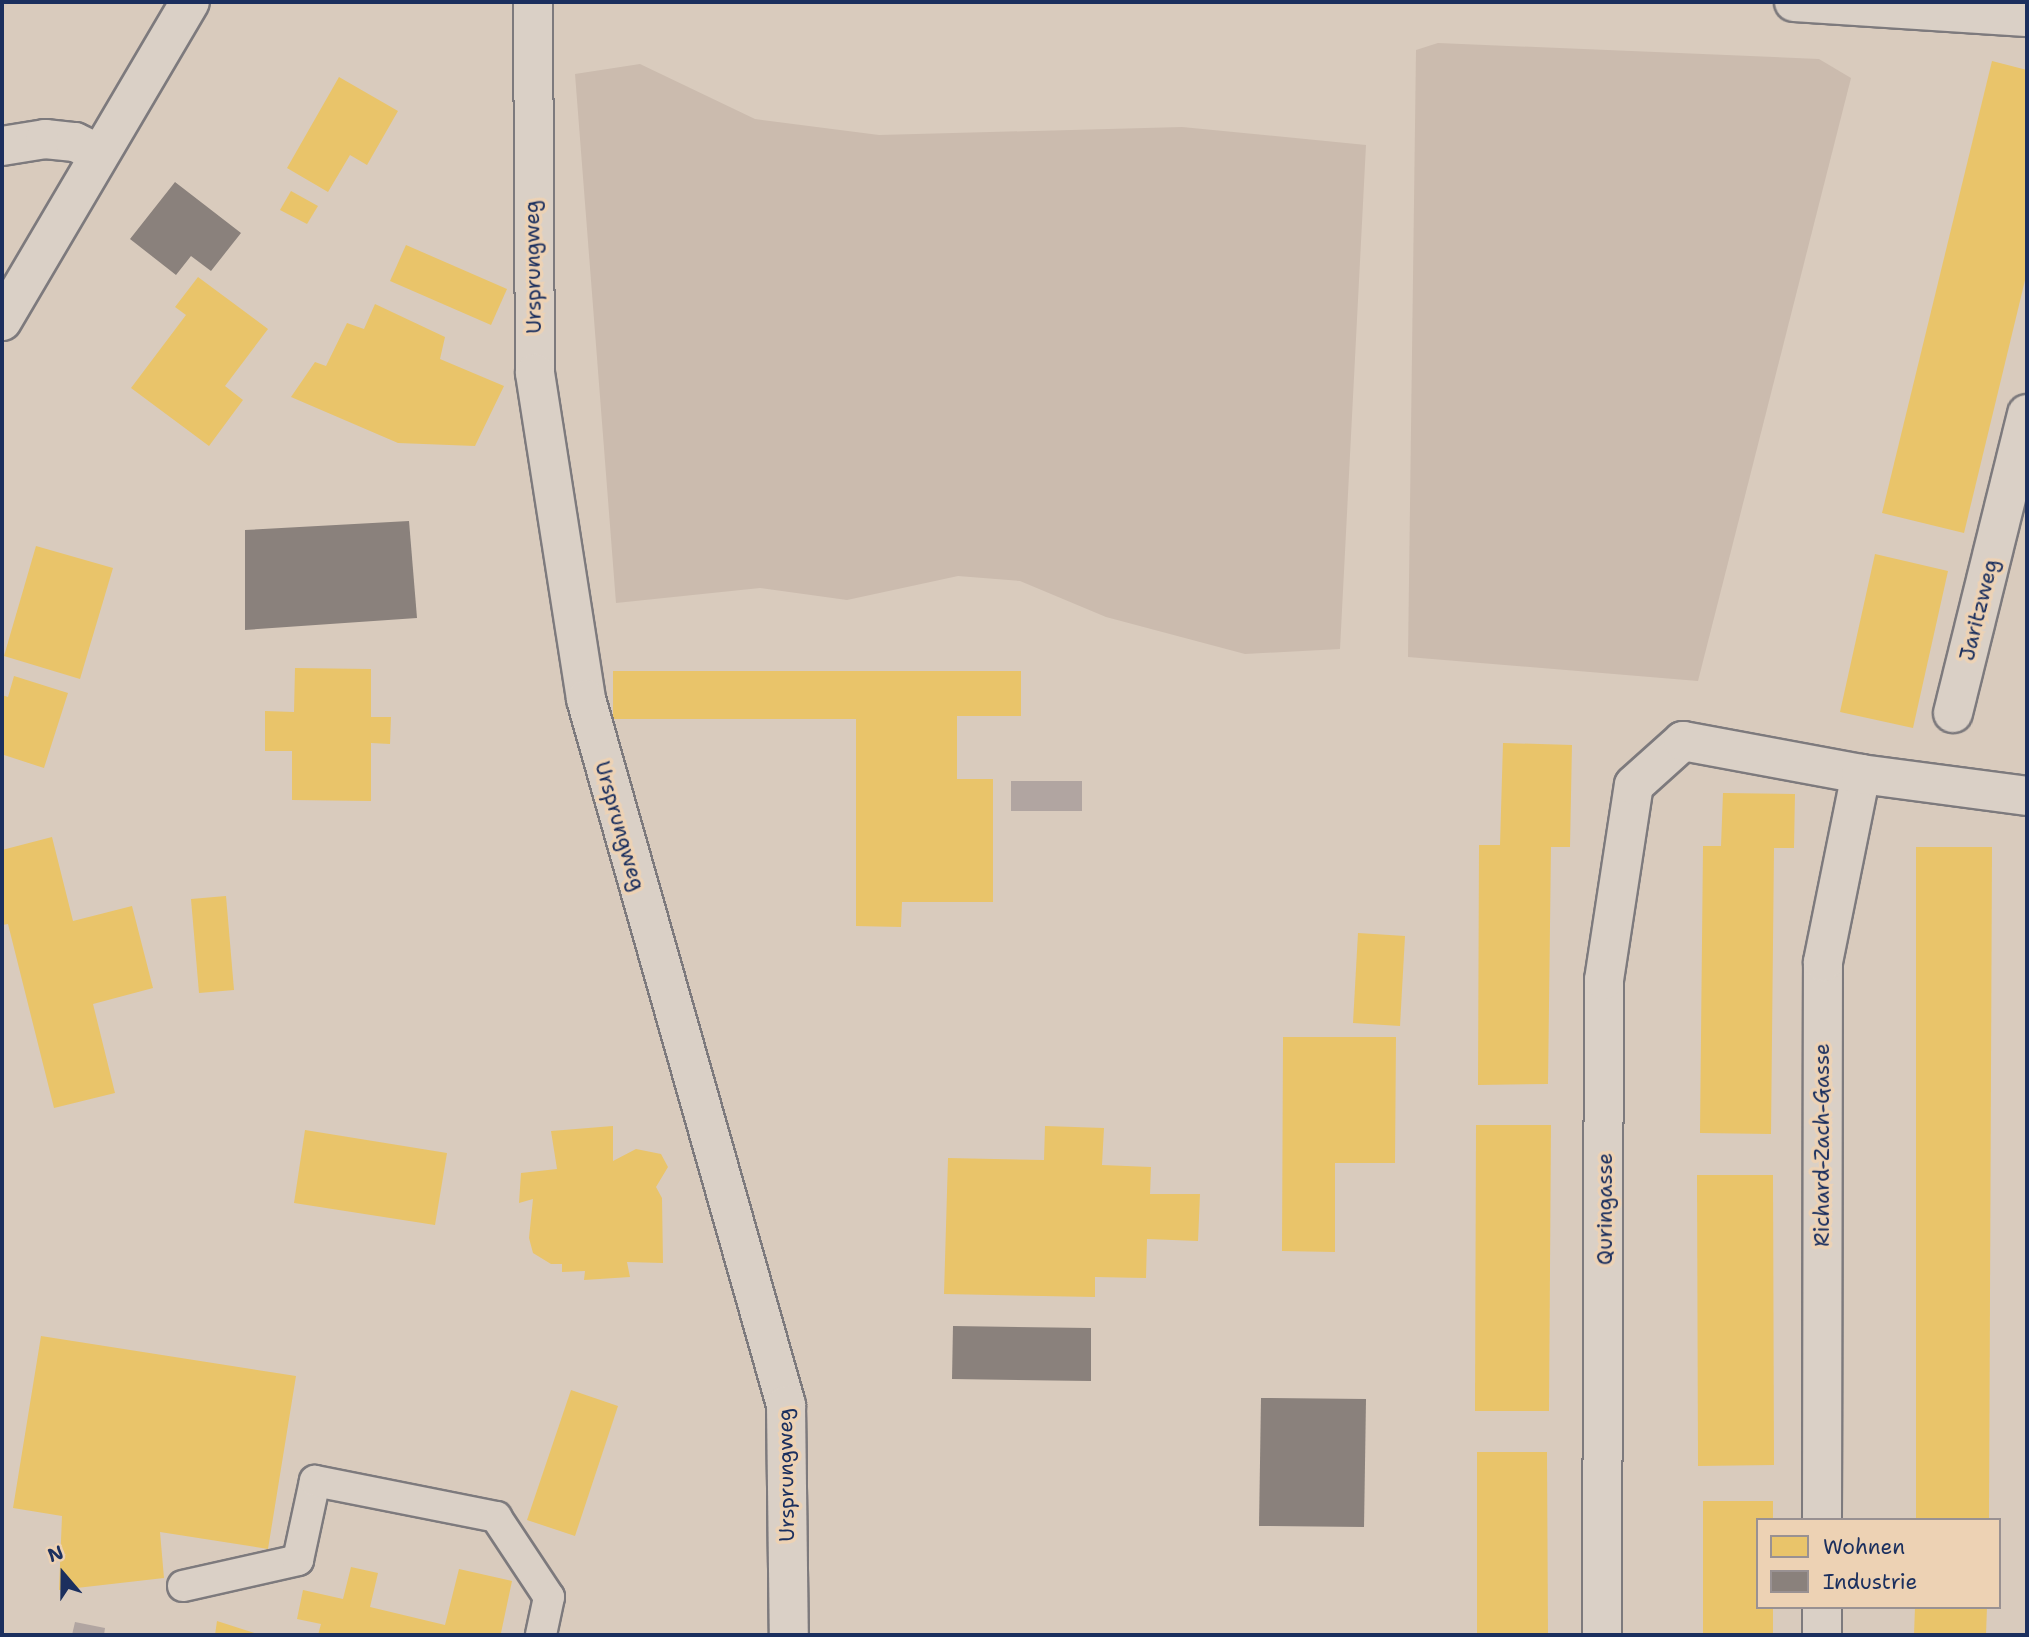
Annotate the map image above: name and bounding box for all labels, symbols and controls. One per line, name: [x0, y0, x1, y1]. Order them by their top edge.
street label: Ursprungweg: [519, 200, 547, 334]
street label: Jaritzweg: [1954, 557, 2004, 663]
street label: Ursprungweg: [589, 758, 651, 894]
street label: Richard-Zach-Gasse: [1809, 1043, 1835, 1247]
street label: Quringasse: [1592, 1153, 1618, 1265]
street label: Ursprungweg: [772, 1408, 800, 1542]
legend: [1756, 1518, 2001, 1609]
text: Wohnen: [1823, 1533, 1905, 1561]
north arrow: [28, 1539, 98, 1609]
text: N: [44, 1539, 67, 1568]
text: Industrie: [1823, 1568, 1917, 1596]

